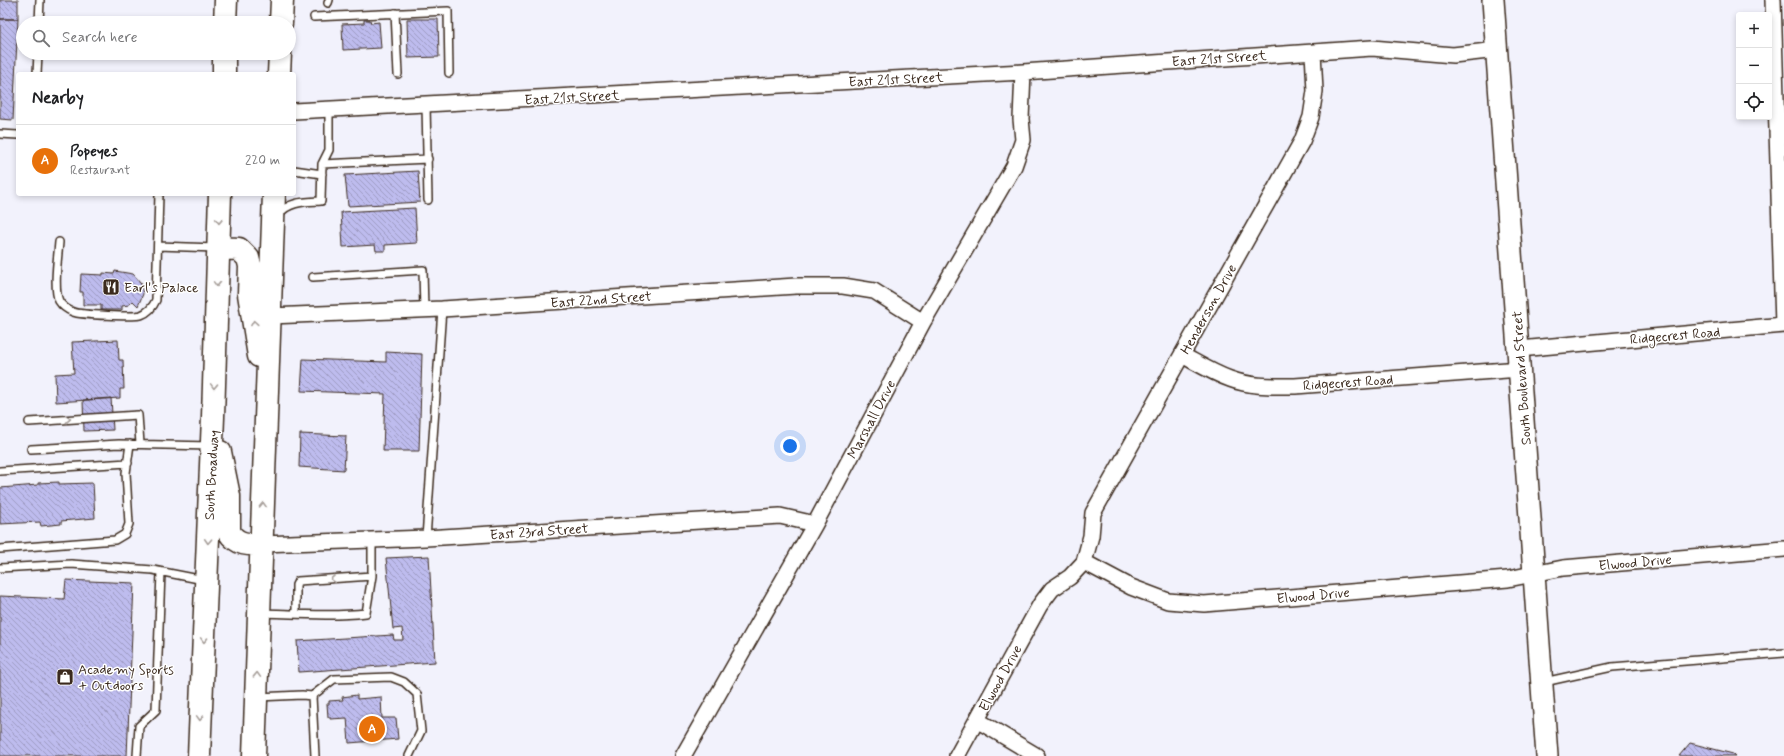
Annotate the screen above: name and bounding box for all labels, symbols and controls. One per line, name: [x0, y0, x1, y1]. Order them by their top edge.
map controls: [1736, 12, 1772, 120]
button: +: [1736, 12, 1772, 48]
search box: [16, 16, 296, 60]
icon: search: [30, 27, 52, 49]
text: Search here: [62, 28, 138, 48]
street label: East 21st Street: [1171, 47, 1268, 71]
button: −: [1736, 48, 1772, 84]
street label: East 21st Street: [848, 68, 945, 91]
button: locate: [1736, 84, 1772, 120]
street label: East 21st Street: [524, 86, 621, 109]
text: Nearby: [32, 87, 84, 109]
text: Popeyes: [70, 142, 118, 162]
text: A: [41, 152, 49, 169]
text: 220 m: [245, 152, 280, 169]
text: Restaurant: [70, 162, 130, 179]
one-way arrow: [215, 218, 223, 224]
street label: Henderson Drive: [1177, 261, 1241, 358]
restaurant icon: Earl's Palace: [101, 277, 121, 297]
place label: Earl's Palace: [124, 279, 199, 297]
one-way arrow: [213, 281, 221, 287]
street label: East 22nd Street: [550, 287, 653, 313]
street label: South Boulevard Street: [1508, 310, 1536, 446]
one-way arrow: [250, 320, 259, 326]
street label: Ridgecrest Road: [1629, 323, 1721, 350]
street label: Ridgecrest Road: [1302, 371, 1394, 396]
street label: Marshall Drive: [844, 377, 900, 462]
one-way arrow: [210, 383, 218, 389]
one-way arrow: [65, 415, 71, 424]
street label: South Broadway: [201, 430, 223, 521]
your location: [780, 436, 800, 456]
one-way arrow: [259, 502, 268, 508]
street label: East 23rd Street: [489, 520, 589, 544]
one-way arrow: [203, 538, 212, 544]
street label: Elwood Drive: [1598, 551, 1672, 575]
one-way arrow: [330, 574, 336, 583]
street label: Elwood Drive: [1276, 584, 1350, 608]
one-way arrow: [199, 637, 208, 643]
street label: Elwood Drive: [975, 642, 1027, 715]
place label: Academy Sports + Outdoors: [78, 661, 174, 695]
shop icon: Academy Sports + Outdoors: [55, 667, 75, 687]
one-way arrow: [253, 672, 261, 678]
pin: A: [359, 714, 385, 744]
one-way arrow: [196, 715, 205, 721]

